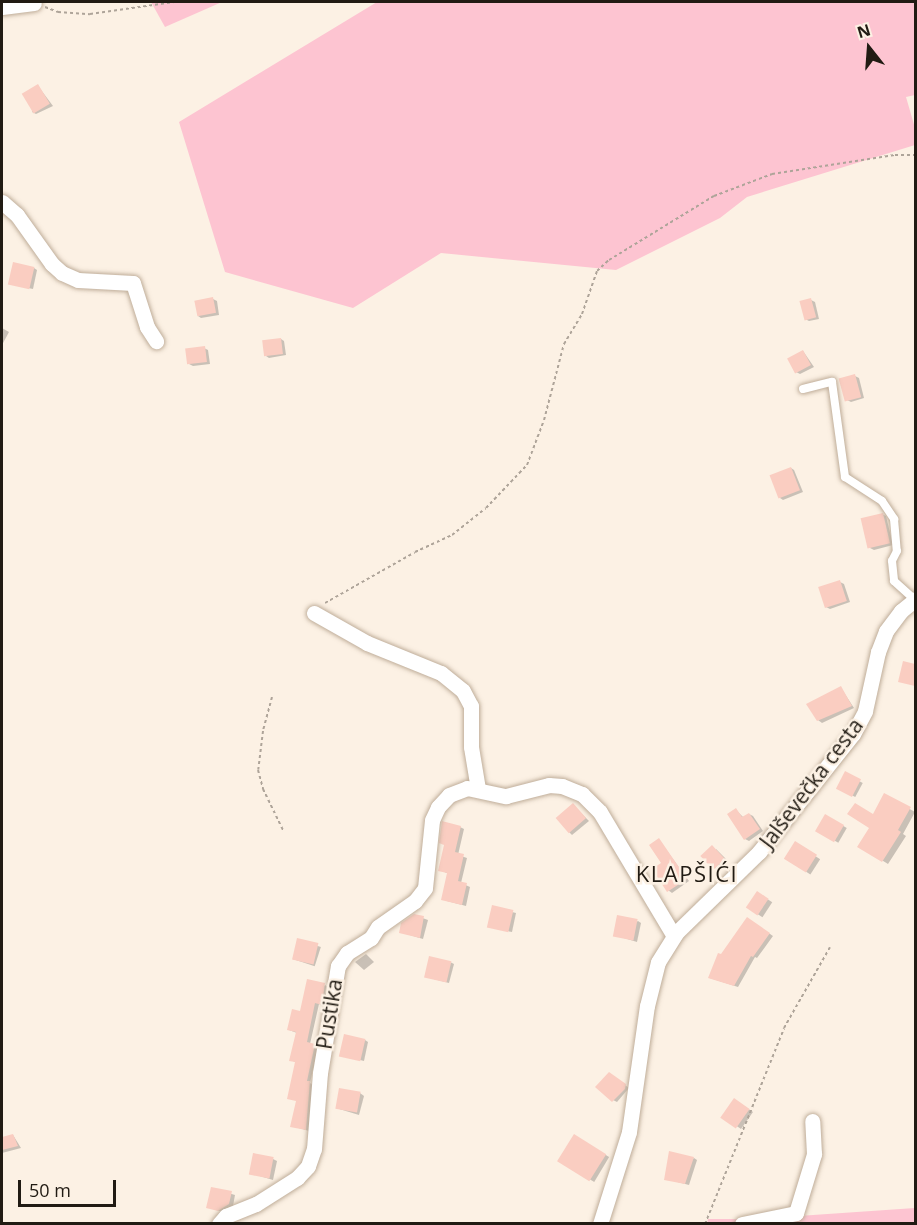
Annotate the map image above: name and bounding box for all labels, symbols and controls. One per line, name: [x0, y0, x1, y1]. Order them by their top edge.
north arrow: [839, 18, 899, 78]
text: N: [854, 18, 873, 43]
street label: Jalševečka cesta: [754, 713, 868, 853]
district label: KLAPŠIĆI: [636, 861, 738, 887]
street label: Pustika: [311, 977, 347, 1051]
scale bar: [21, 1168, 118, 1206]
text: 50 m: [29, 1178, 71, 1202]

